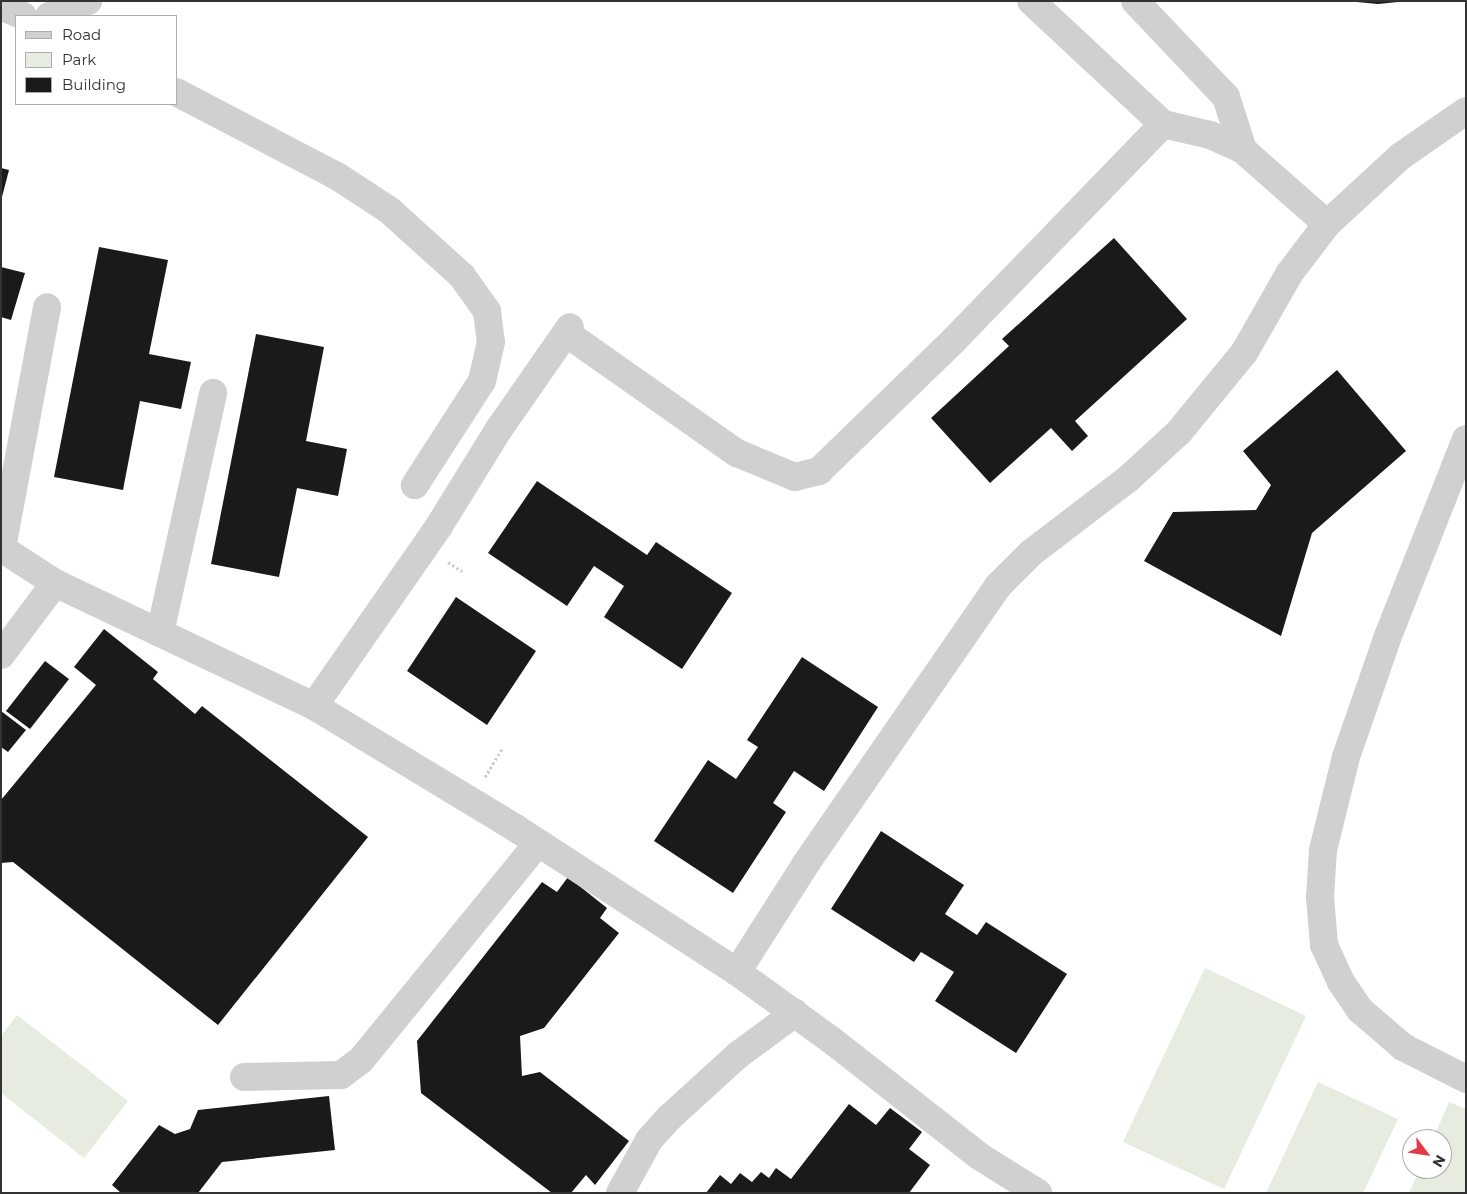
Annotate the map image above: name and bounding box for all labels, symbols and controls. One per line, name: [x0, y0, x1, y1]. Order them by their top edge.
legend: [15, 15, 178, 105]
text: Road: [62, 25, 101, 44]
text: Park: [62, 50, 96, 69]
text: Building: [62, 75, 126, 94]
north arrow: [1402, 1129, 1452, 1179]
text: N: [1428, 1152, 1450, 1171]

